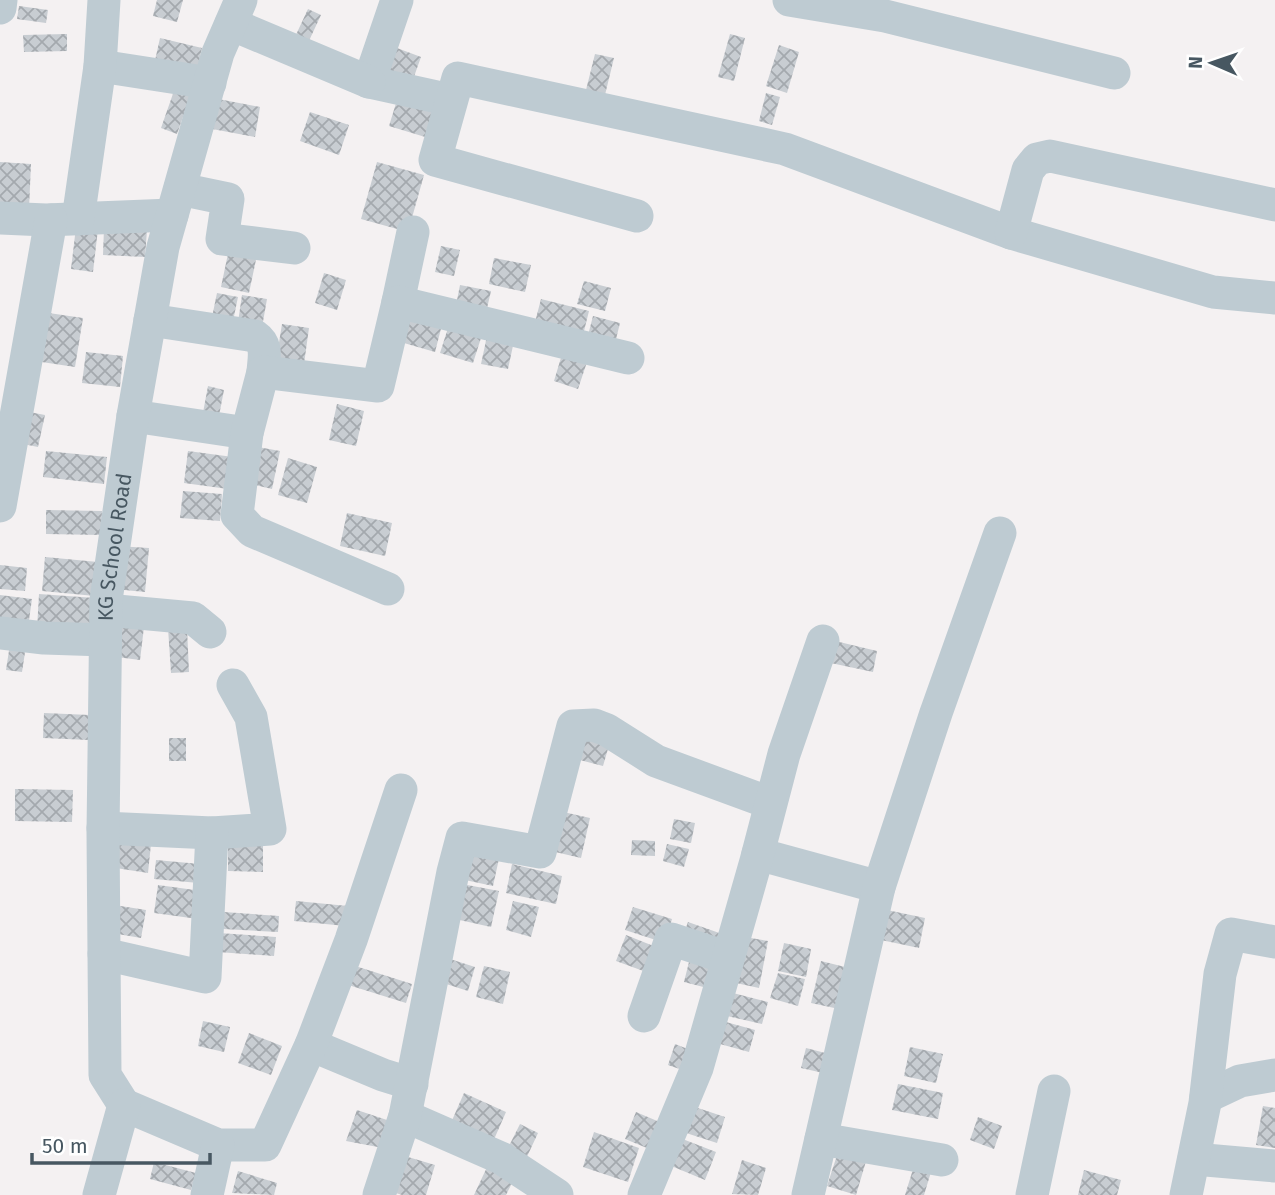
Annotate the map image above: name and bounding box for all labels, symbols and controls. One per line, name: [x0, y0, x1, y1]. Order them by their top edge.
north arrow: [1177, 28, 1247, 98]
text: N: [1184, 56, 1207, 69]
street label: KG School Road: [93, 471, 137, 621]
scale bar: [32, 1122, 210, 1166]
text: 50 m: [42, 1133, 88, 1159]

